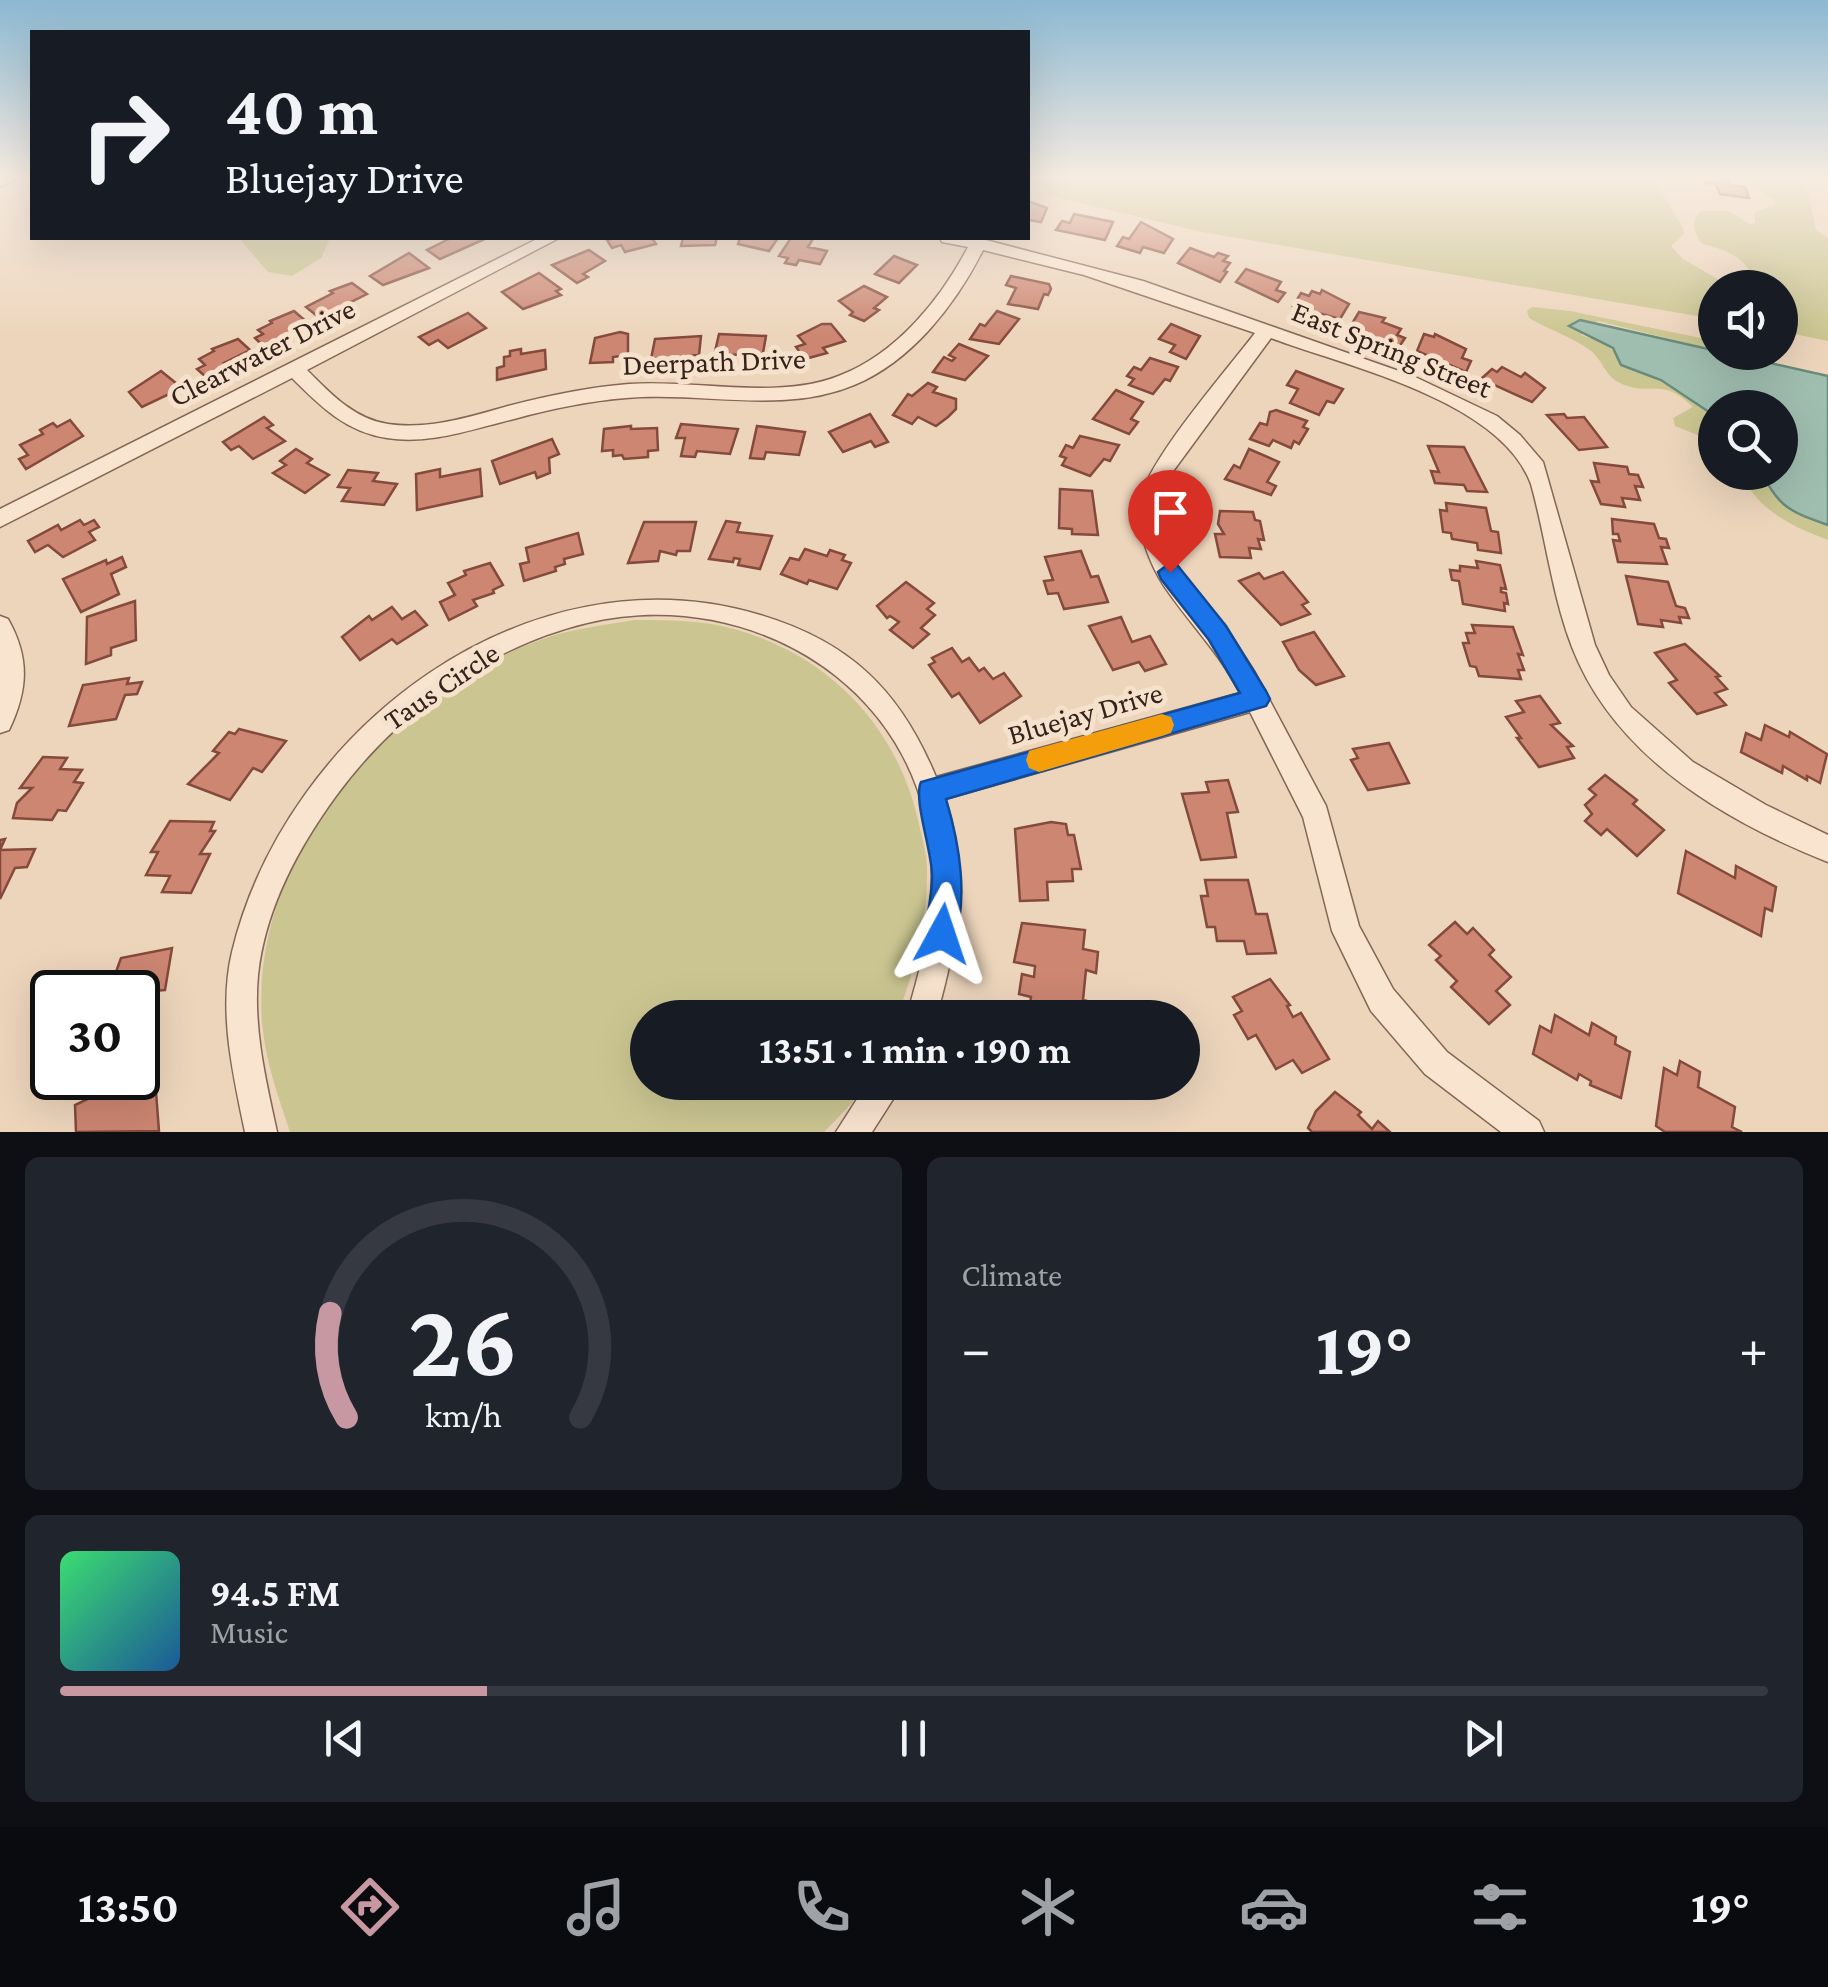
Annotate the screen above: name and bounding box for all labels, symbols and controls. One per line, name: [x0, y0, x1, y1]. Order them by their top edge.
icon: right: [60, 70, 190, 200]
text: 40 m: [225, 71, 378, 149]
text: Bluejay Drive: [225, 153, 464, 203]
map controls: [1698, 270, 1798, 490]
button: sound: [1698, 270, 1798, 370]
street label: Clearwater Drive: [164, 291, 360, 413]
street label: East Spring Street: [1287, 294, 1498, 405]
street label: Deerpath Drive: [622, 341, 806, 382]
button: search: [1698, 390, 1798, 490]
pin: [1128, 470, 1213, 573]
icon: arrive: [1143, 485, 1198, 540]
street label: Taus Circle: [377, 636, 505, 736]
street label: Bluejay Drive: [1004, 675, 1166, 752]
position arrow: [890, 882, 994, 986]
speed limit sign: 30: [30, 970, 160, 1100]
text: 13:51 · 1 min · 190 m: [759, 1029, 1071, 1071]
text: Climate: [962, 1257, 1062, 1293]
text: 26: [408, 1282, 518, 1397]
text: 19°: [1316, 1307, 1414, 1390]
text: −: [962, 1318, 991, 1379]
text: +: [1739, 1318, 1768, 1379]
text: km/h: [425, 1395, 502, 1435]
text: 94.5 FM: [210, 1572, 340, 1614]
text: Music: [210, 1614, 288, 1650]
icon: previous: [317, 1711, 372, 1766]
icon: pause: [886, 1711, 941, 1766]
icon: next: [1456, 1711, 1511, 1766]
icon: directions: [335, 1872, 405, 1942]
icon: music: [561, 1872, 631, 1942]
icon: phone: [787, 1872, 857, 1942]
icon: climate: [1013, 1872, 1083, 1942]
icon: car: [1239, 1872, 1309, 1942]
icon: filters: [1465, 1872, 1535, 1942]
text: 13:50: [78, 1882, 179, 1932]
text: 19°: [1691, 1882, 1750, 1932]

